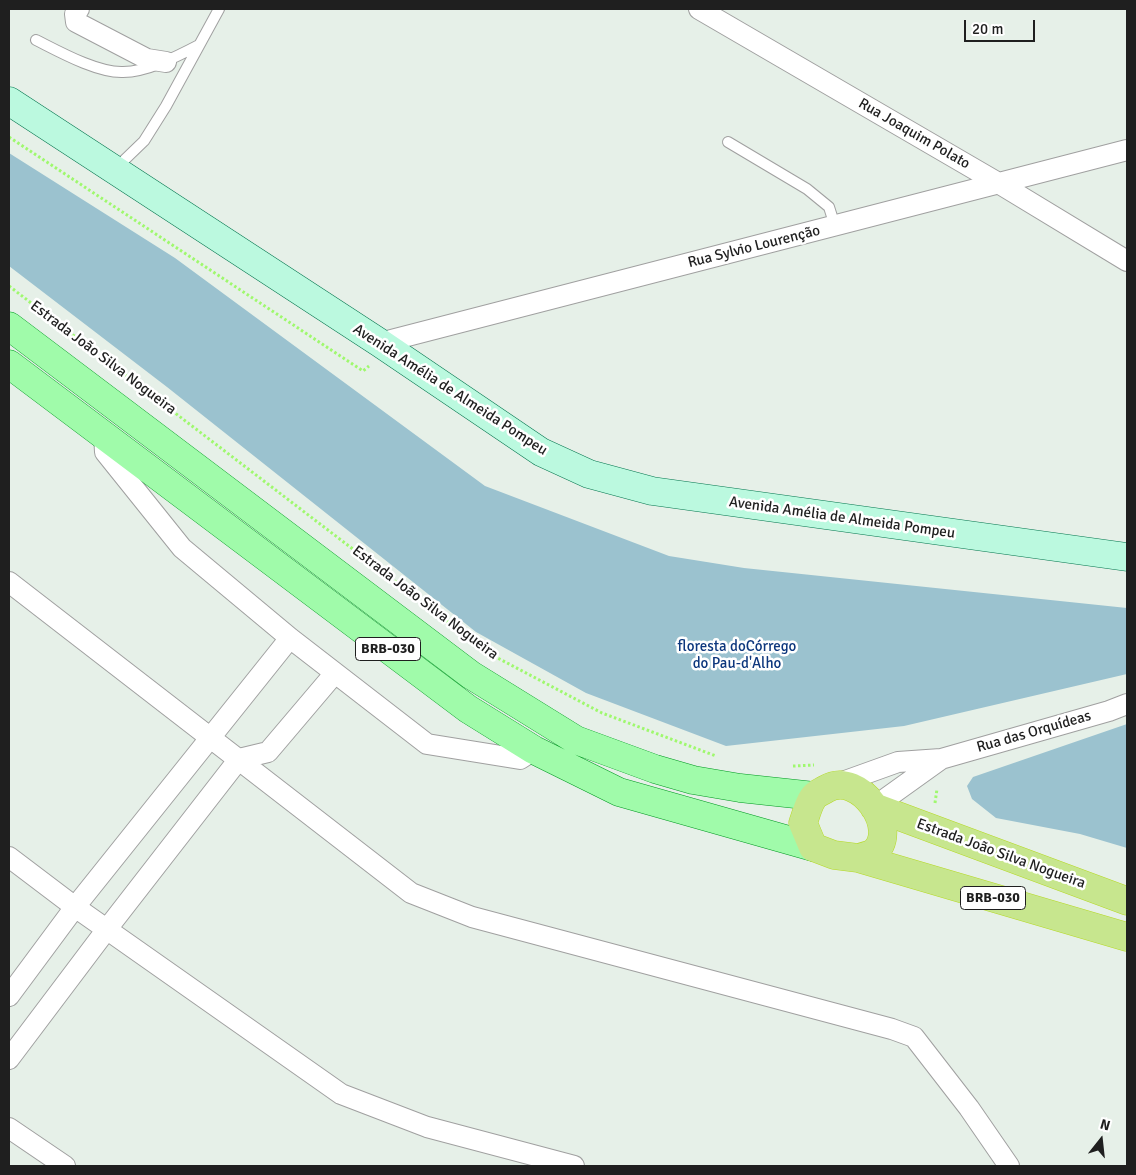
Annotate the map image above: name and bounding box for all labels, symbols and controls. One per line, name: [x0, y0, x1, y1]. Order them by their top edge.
scale bar: [966, 10, 1037, 42]
text: 20 m: [972, 20, 1003, 38]
street label: Rua Joaquim Polato: [855, 95, 973, 173]
street label: Rua Sylvio Lourenção: [686, 222, 822, 272]
street label: Estrada João Silva Nogueira: [26, 297, 180, 419]
street label: Avenida Amélia de Almeida Pompeu: [349, 320, 551, 460]
street label: Avenida Amélia de Almeida Pompeu: [728, 493, 956, 543]
street label: Estrada João Silva Nogueira: [348, 542, 502, 664]
road number: BRB-030: [356, 638, 420, 661]
park label: floresta doCórrego do Pau-d'Alho: [678, 638, 796, 673]
street label: Rua das Orquídeas: [975, 707, 1093, 757]
street label: Estrada João Silva Nogueira: [914, 815, 1088, 893]
road number: BRB-030: [960, 886, 1026, 910]
north arrow: [1076, 1115, 1126, 1165]
text: N: [1098, 1116, 1112, 1135]

